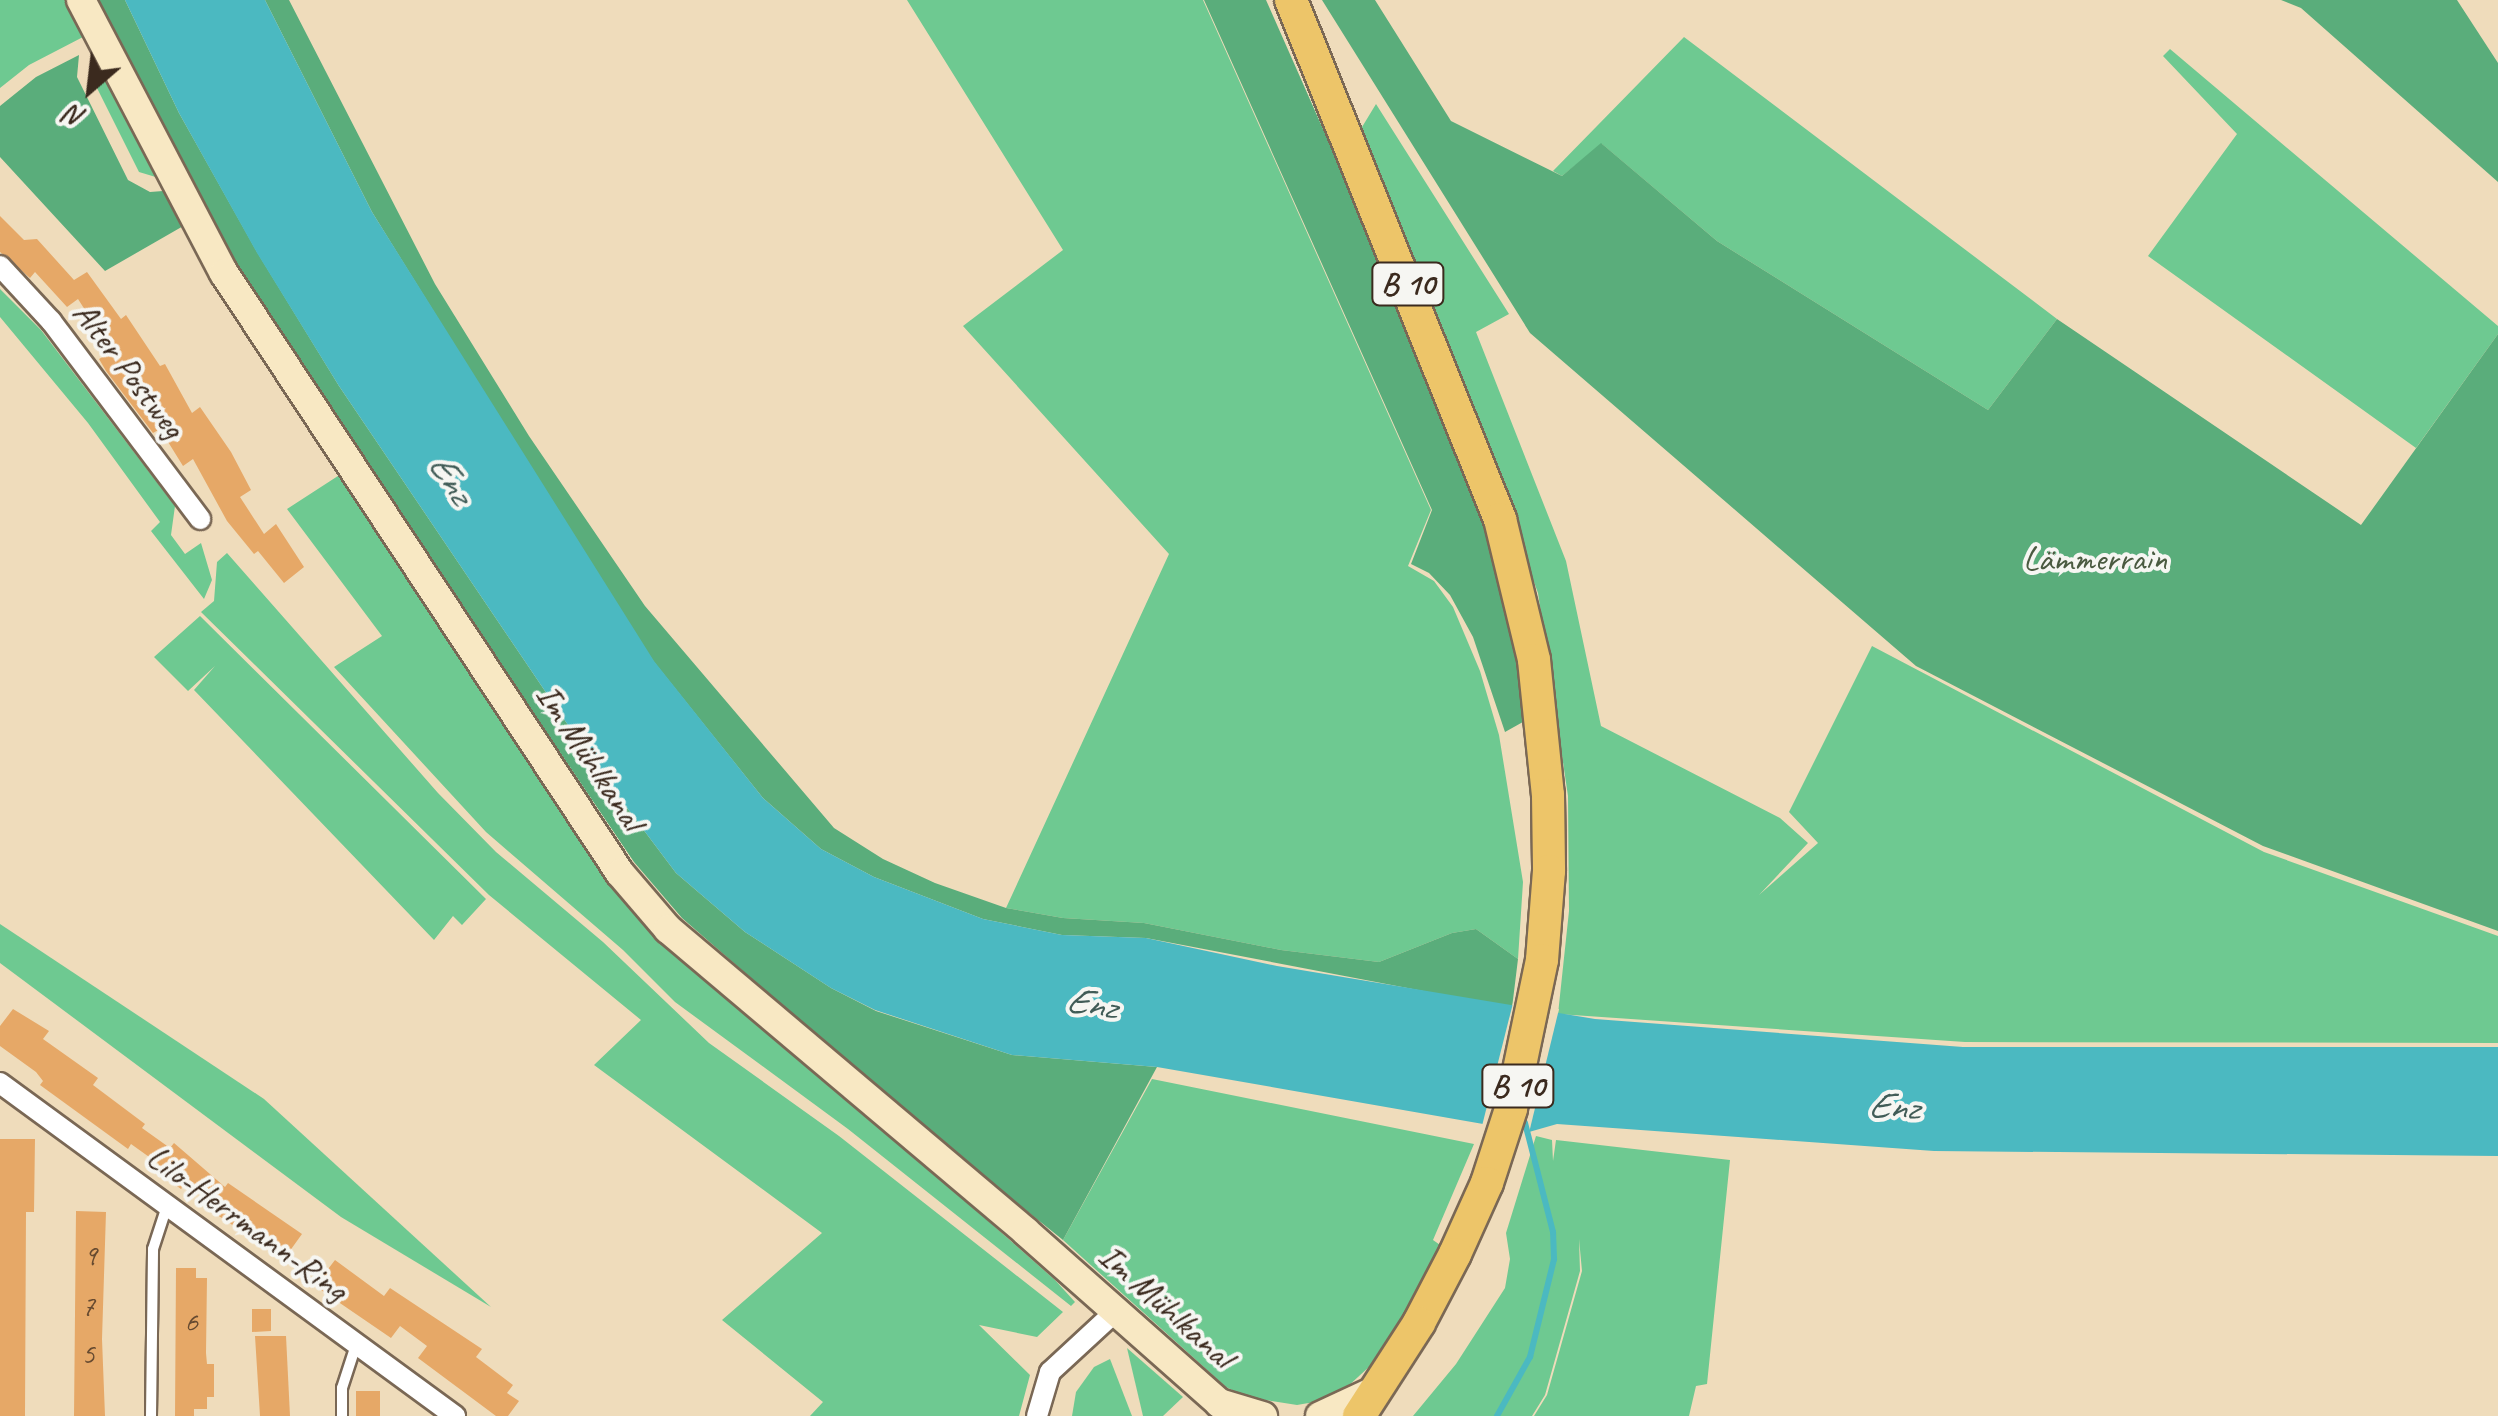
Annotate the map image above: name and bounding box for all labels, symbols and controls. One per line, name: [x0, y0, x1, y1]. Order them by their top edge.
north arrow: [40, 40, 140, 140]
text: N: [60, 97, 92, 136]
road number: B 10: [1370, 257, 1446, 311]
street label: Alter Postweg: [64, 293, 194, 447]
water label: Enz: [419, 445, 483, 511]
park label: Lämmerrain: [2023, 538, 2167, 580]
street label: Im Mühlkanal: [527, 676, 653, 838]
water label: Enz: [1063, 976, 1119, 1030]
road number: B 10: [1480, 1059, 1556, 1113]
water label: Enz: [1867, 1082, 1919, 1130]
street label: Lilo-Herrmann-Ring: [138, 1136, 356, 1310]
street label: Im Mühlkanal: [1090, 1235, 1242, 1377]
house number: 9: [83, 1237, 97, 1273]
house number: 7: [81, 1287, 95, 1323]
house number: 6: [184, 1303, 198, 1339]
house number: 5: [81, 1335, 95, 1371]

